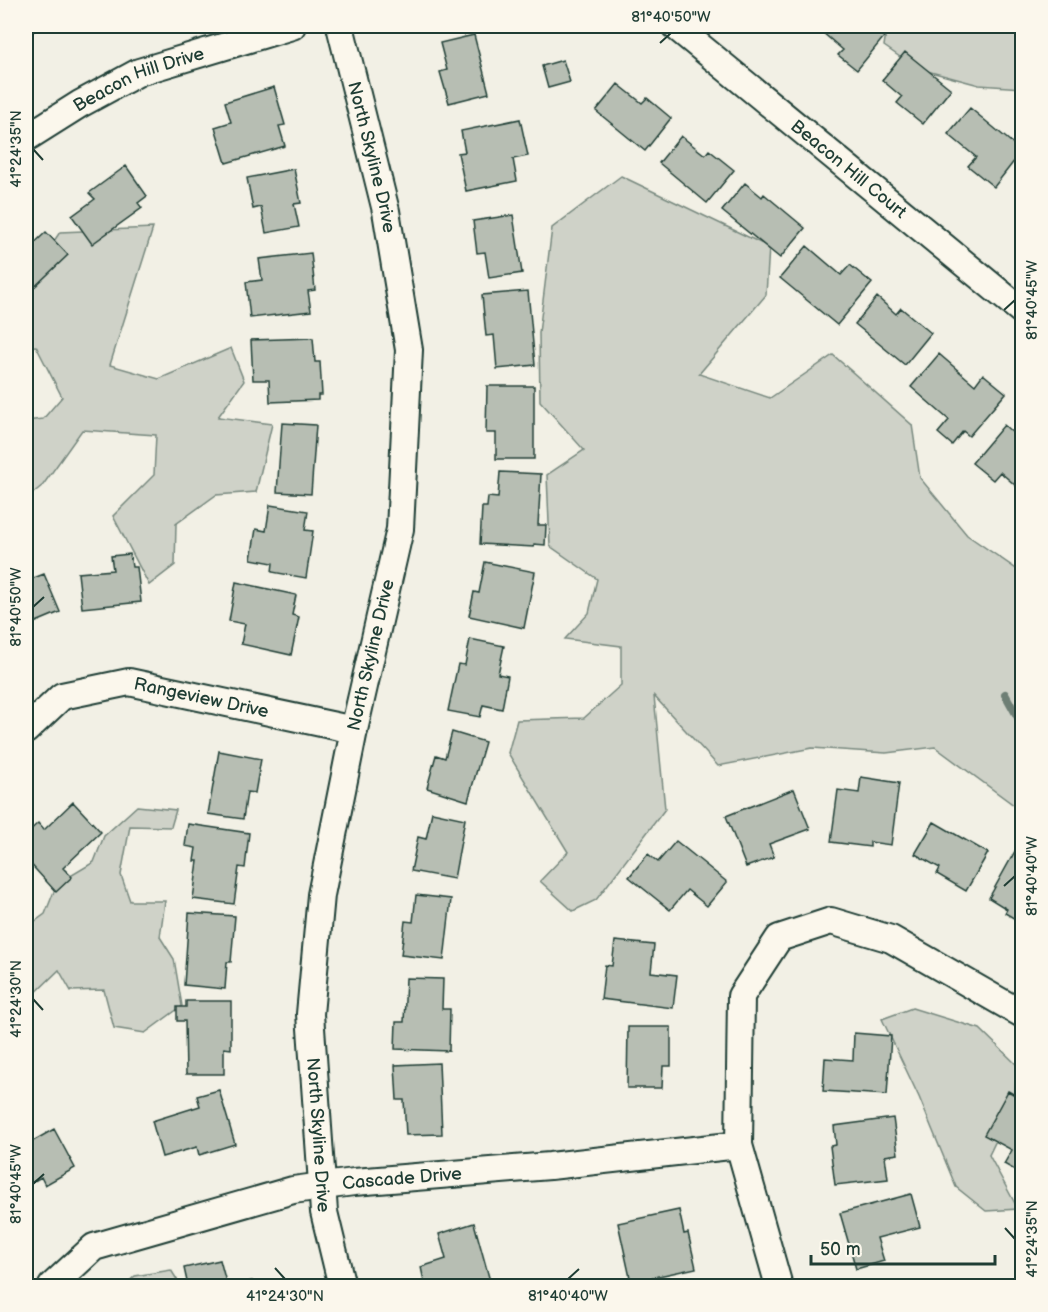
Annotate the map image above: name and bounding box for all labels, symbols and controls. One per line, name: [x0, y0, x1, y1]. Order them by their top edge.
text: 81°40'50"W: [631, 8, 711, 27]
street label: Beacon Hill Drive: [69, 42, 207, 116]
street label: North Skyline Drive: [344, 79, 400, 235]
text: 41°24'35"N: [7, 110, 26, 188]
street label: Beacon Hill Court: [787, 115, 911, 223]
text: 81°40'45"W: [1023, 260, 1042, 340]
text: 81°40'50"W: [7, 567, 26, 647]
street label: North Skyline Drive: [343, 577, 399, 733]
street label: Rangeview Drive: [132, 673, 271, 722]
text: 81°40'40"W: [1023, 836, 1042, 916]
text: 41°24'30"N: [7, 960, 26, 1038]
street label: North Skyline Drive: [303, 1057, 335, 1213]
text: 81°40'45"W: [7, 1144, 26, 1224]
street label: Cascade Drive: [341, 1163, 463, 1194]
text: 41°24'35"N: [1023, 1200, 1042, 1278]
scale bar: [811, 1228, 996, 1266]
text: 50 m: [820, 1239, 861, 1260]
text: 41°24'30"N: [246, 1287, 324, 1306]
text: 81°40'40"W: [528, 1287, 608, 1306]

